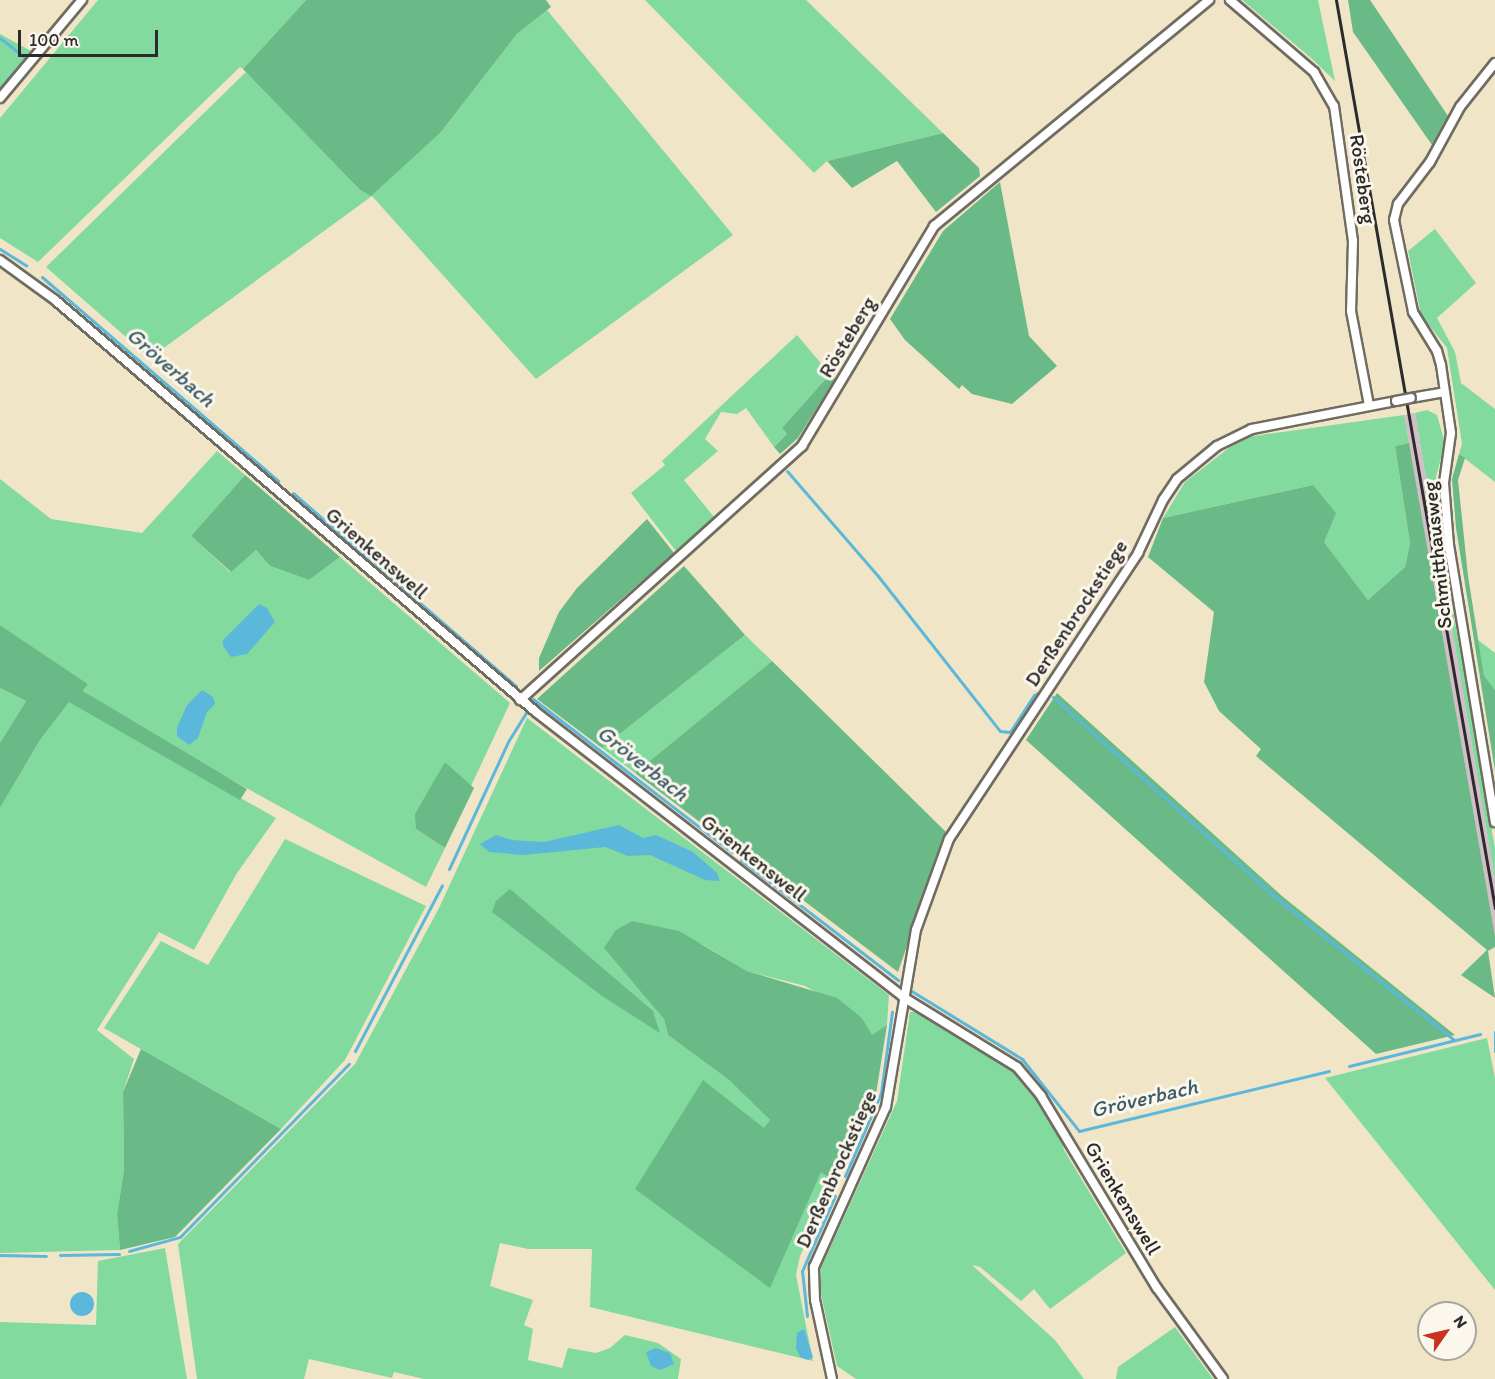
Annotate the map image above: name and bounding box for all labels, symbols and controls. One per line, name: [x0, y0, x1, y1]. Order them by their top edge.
scale bar: [21, 18, 160, 56]
text: 100 m: [29, 29, 79, 51]
street label: Rösteberg: [1344, 132, 1382, 226]
street label: Rösteberg: [813, 292, 881, 382]
water label: Gröverbach: [121, 321, 221, 413]
street label: Schmitthausweg: [1417, 480, 1457, 630]
street label: Grienkenswell: [321, 502, 433, 604]
street label: Derßenbrockstiege: [1019, 535, 1133, 691]
water label: Gröverbach: [592, 719, 694, 807]
street label: Grienkenswell: [696, 809, 812, 907]
water label: Gröverbach: [1088, 1073, 1200, 1123]
street label: Derßenbrockstiege: [790, 1086, 882, 1252]
street label: Grienkenswell: [1079, 1137, 1167, 1259]
north arrow: [1417, 1301, 1477, 1361]
text: N: [1450, 1312, 1472, 1332]

